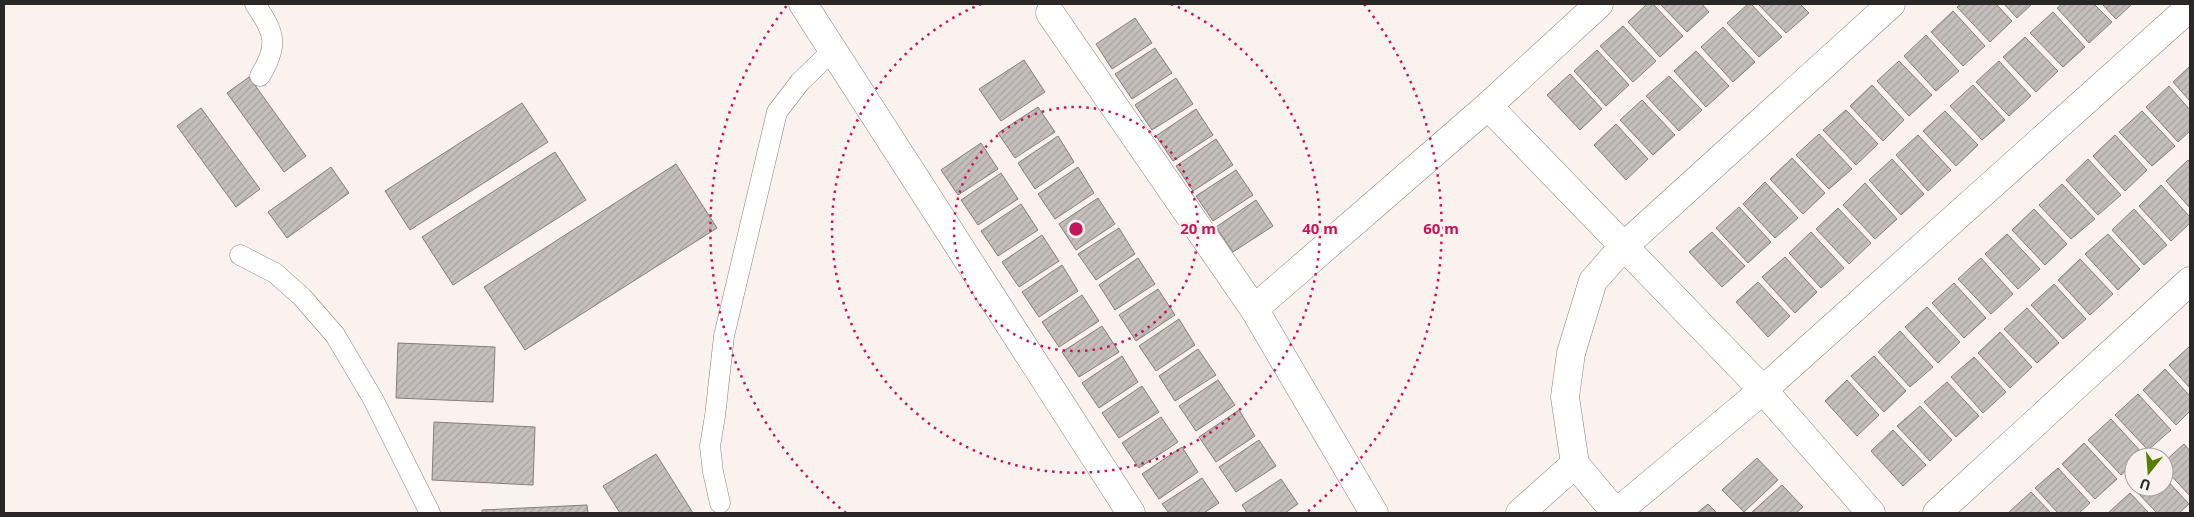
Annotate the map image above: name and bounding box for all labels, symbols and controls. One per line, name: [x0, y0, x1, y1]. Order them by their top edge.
text: 20 m: [1180, 218, 1216, 238]
text: 40 m: [1302, 218, 1338, 238]
text: 60 m: [1423, 218, 1459, 238]
centre of rings: [1067, 220, 1085, 238]
north arrow: [2124, 447, 2174, 497]
text: U: [2137, 474, 2153, 496]

